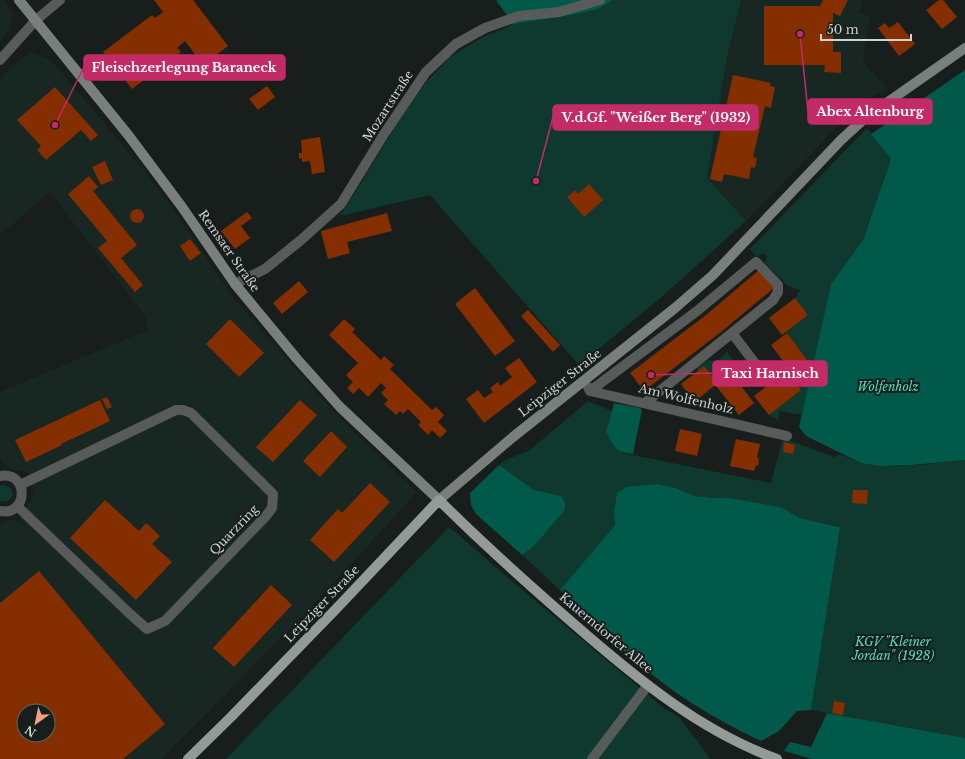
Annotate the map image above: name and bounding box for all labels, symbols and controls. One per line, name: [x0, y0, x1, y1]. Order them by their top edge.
scale bar: [821, 16, 911, 42]
text: 50 m: [827, 22, 859, 37]
callout: Fleischzerlegung Baraneck: [84, 55, 285, 80]
text: Fleischzerlegung Baraneck: [92, 59, 277, 76]
street label: Mozartstraße: [359, 67, 416, 144]
callout: Abex Altenburg: [808, 99, 932, 124]
text: Abex Altenburg: [815, 103, 925, 120]
callout: V.d.Gf. "Weißer Berg" (1932): [553, 105, 758, 130]
text: V.d.Gf. "Weißer Berg" (1932): [561, 109, 750, 126]
street label: Remsaer Straße: [196, 207, 263, 295]
street label: Leipziger Straße: [515, 346, 604, 420]
callout: Taxi Harnisch: [713, 361, 827, 386]
text: Taxi Harnisch: [721, 365, 819, 382]
park label: Wolfenholz: [857, 379, 919, 394]
street label: Am Wolfenholz: [636, 380, 735, 417]
street label: Quarzring: [206, 501, 262, 558]
street label: Leipziger Straße: [281, 562, 362, 645]
street label: Kauerndorfer Allee: [557, 589, 656, 676]
park label: KGV "Kleiner Jordan" (1928): [851, 634, 934, 663]
north arrow: [16, 703, 56, 743]
text: N: [22, 722, 39, 740]

